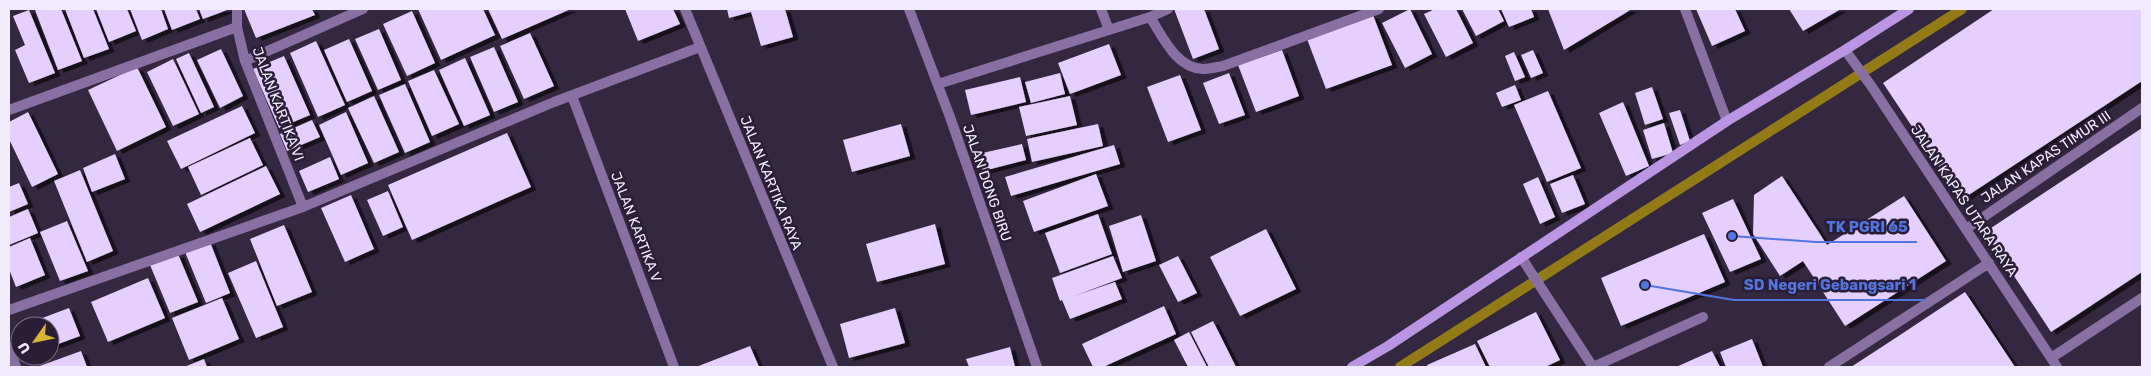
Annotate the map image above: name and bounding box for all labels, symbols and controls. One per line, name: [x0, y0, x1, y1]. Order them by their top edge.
street label: JALAN KARTIKA VI: [248, 45, 308, 163]
street label: JALAN KAPAS TIMUR III: [1978, 107, 2114, 207]
street label: JALAN KARTIKA RAYA: [736, 113, 806, 253]
street label: JALAN DONG BIRU: [959, 122, 1015, 244]
street label: JALAN KAPAS UTARA RAYA: [1907, 122, 2021, 280]
street label: JALAN KARTIKA V: [607, 169, 665, 285]
callout: TK PGRI 65: [1816, 212, 1917, 242]
text: TK PGRI 65: [1826, 218, 1908, 236]
callout: SD Negeri Gebangsari 1: [1734, 270, 1926, 300]
text: SD Negeri Gebangsari 1: [1744, 276, 1916, 294]
north arrow: [10, 316, 60, 366]
text: U: [15, 339, 34, 357]

